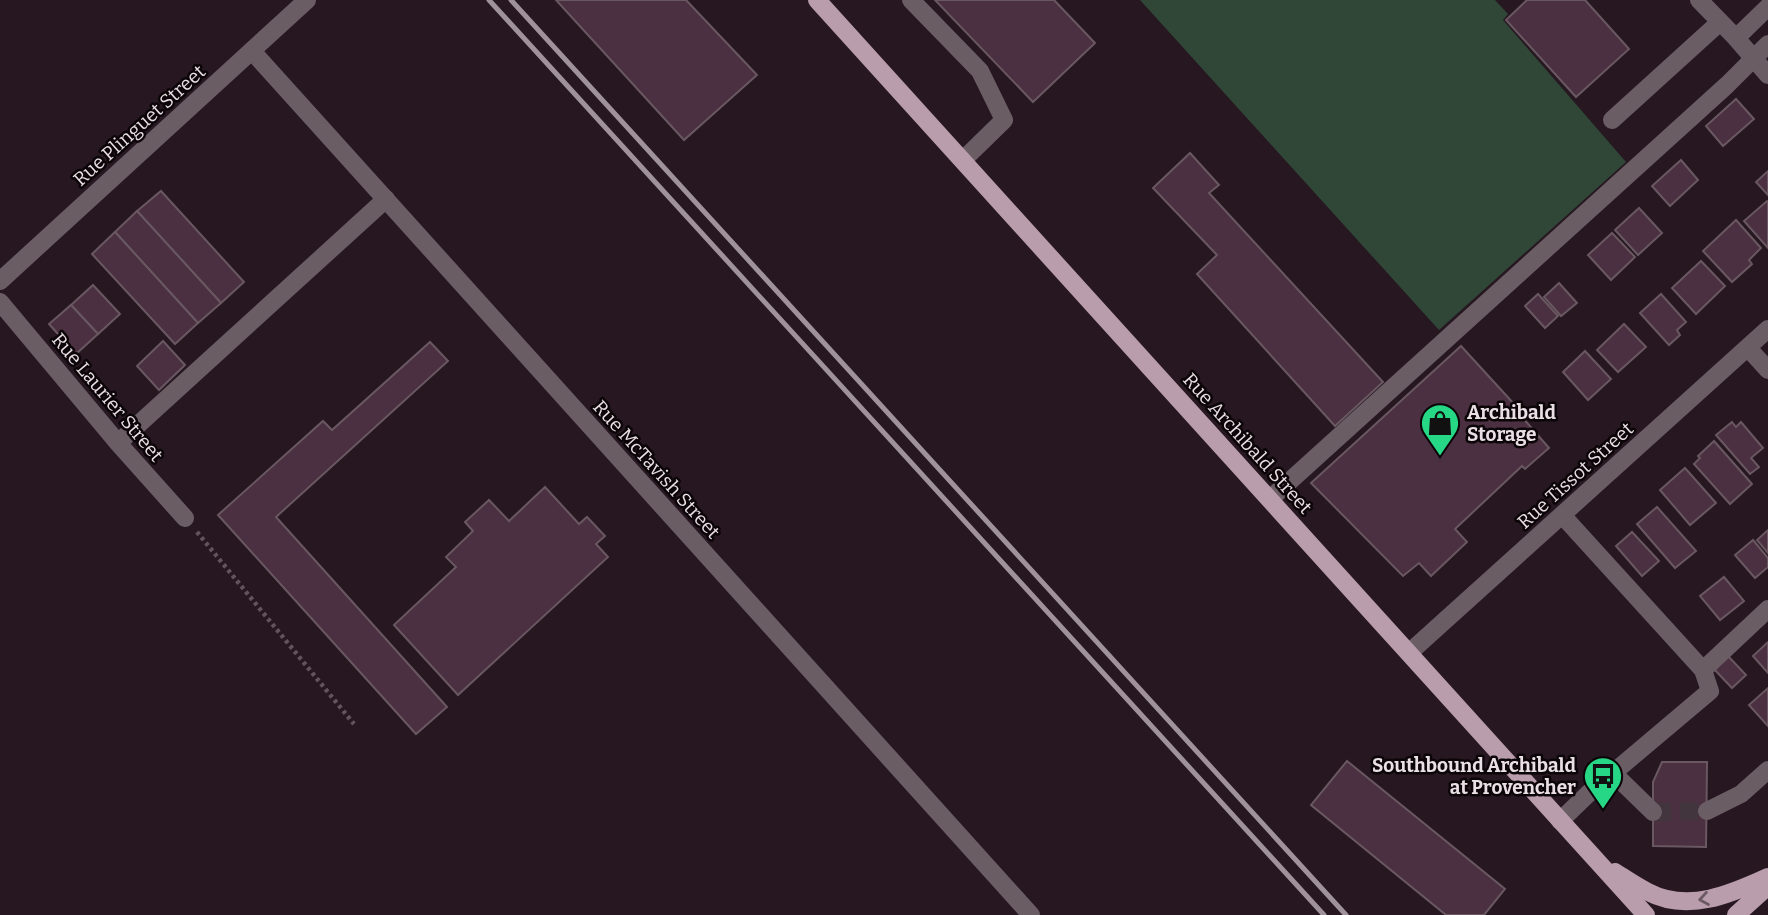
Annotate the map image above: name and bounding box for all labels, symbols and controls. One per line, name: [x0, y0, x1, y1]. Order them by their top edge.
street label: Rue Plinguet Street: [69, 60, 210, 191]
street label: Rue Laurier Street: [47, 328, 168, 466]
street label: Rue Archibald Street: [1178, 368, 1317, 519]
street label: Rue McTavish Street: [588, 395, 725, 543]
place label: Archibald Storage: [1467, 401, 1556, 446]
shop icon: Archibald Storage: [1419, 402, 1461, 457]
street label: Rue Tissot Street: [1513, 417, 1638, 533]
place label: Southbound Archibald at Provencher: [1372, 754, 1577, 799]
bus stop icon: Southbound Archibald at Provencher: [1582, 755, 1624, 810]
one-way arrow: [1698, 891, 1710, 906]

